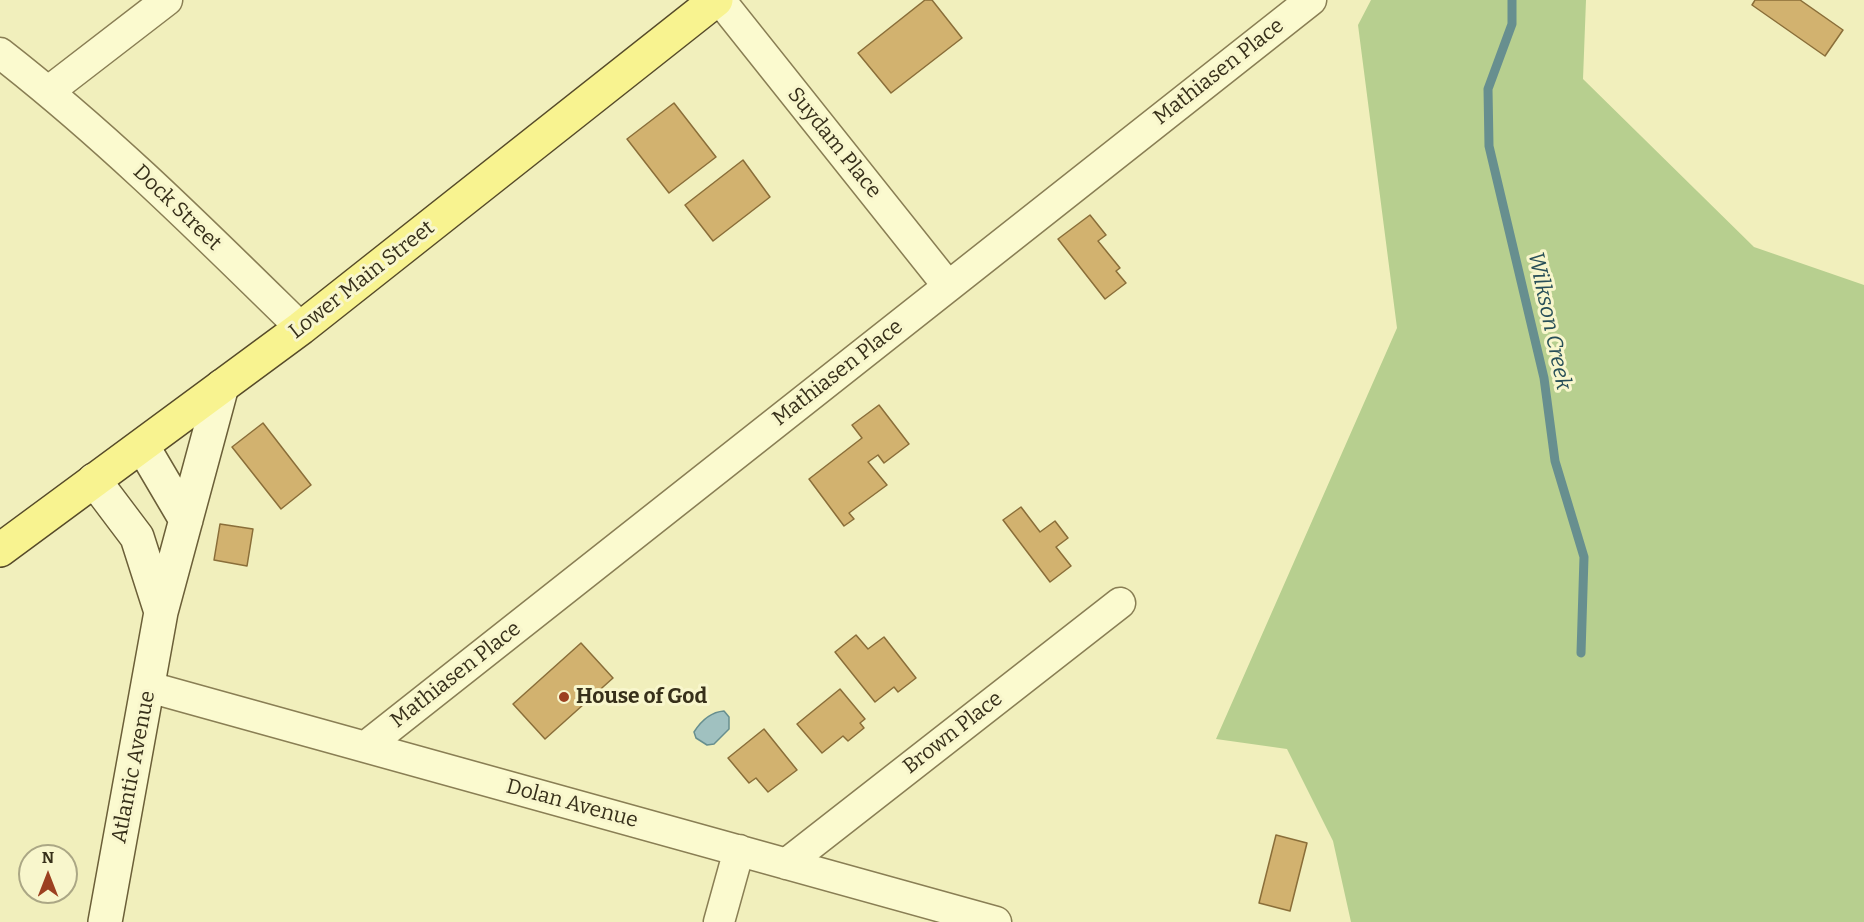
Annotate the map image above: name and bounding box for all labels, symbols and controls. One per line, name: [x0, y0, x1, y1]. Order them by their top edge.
street label: Mathiasen Place: [1149, 13, 1289, 131]
street label: Suydam Place: [782, 83, 886, 203]
street label: Dock Street: [128, 160, 226, 256]
street label: Lower Main Street: [284, 216, 440, 344]
water label: Wilkson Creek: [1521, 250, 1577, 392]
street label: Mathiasen Place: [768, 314, 908, 432]
street label: Mathiasen Place: [386, 616, 526, 734]
place label: House of God: [576, 684, 707, 710]
street label: Brown Place: [898, 686, 1008, 780]
street label: Atlantic Avenue: [107, 689, 161, 845]
marker: House of God: [557, 690, 571, 704]
street label: Dolan Avenue: [503, 774, 641, 834]
north arrow: [18, 844, 78, 904]
text: N: [42, 848, 54, 867]

